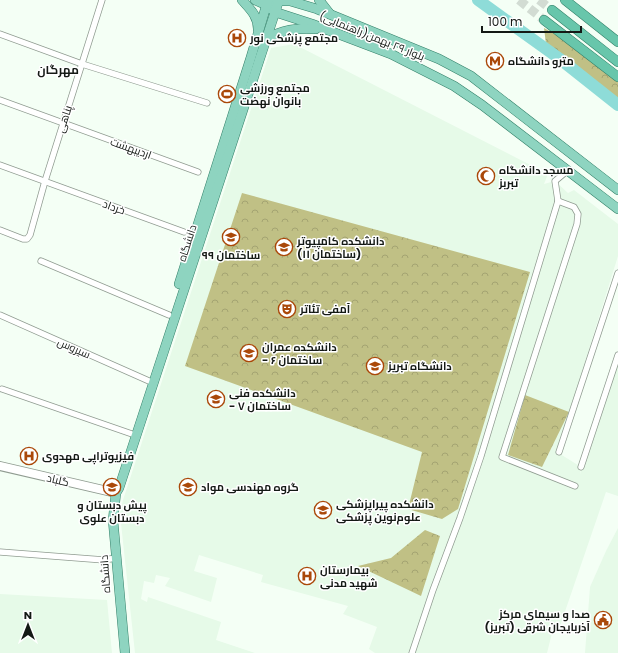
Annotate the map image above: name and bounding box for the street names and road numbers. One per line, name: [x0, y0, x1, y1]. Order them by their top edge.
street label: بلوار ٢٩ بهمن(راهنمایی): [317, 8, 427, 64]
street label: پناهی: [52, 103, 76, 135]
street label: اردیبهشت: [108, 133, 154, 163]
street label: خرداد: [100, 196, 128, 218]
street label: دانشگاه: [173, 222, 201, 264]
street label: سیروس: [55, 334, 93, 362]
street label: گلباد: [45, 470, 71, 490]
street label: دانشگاه: [96, 554, 114, 594]

